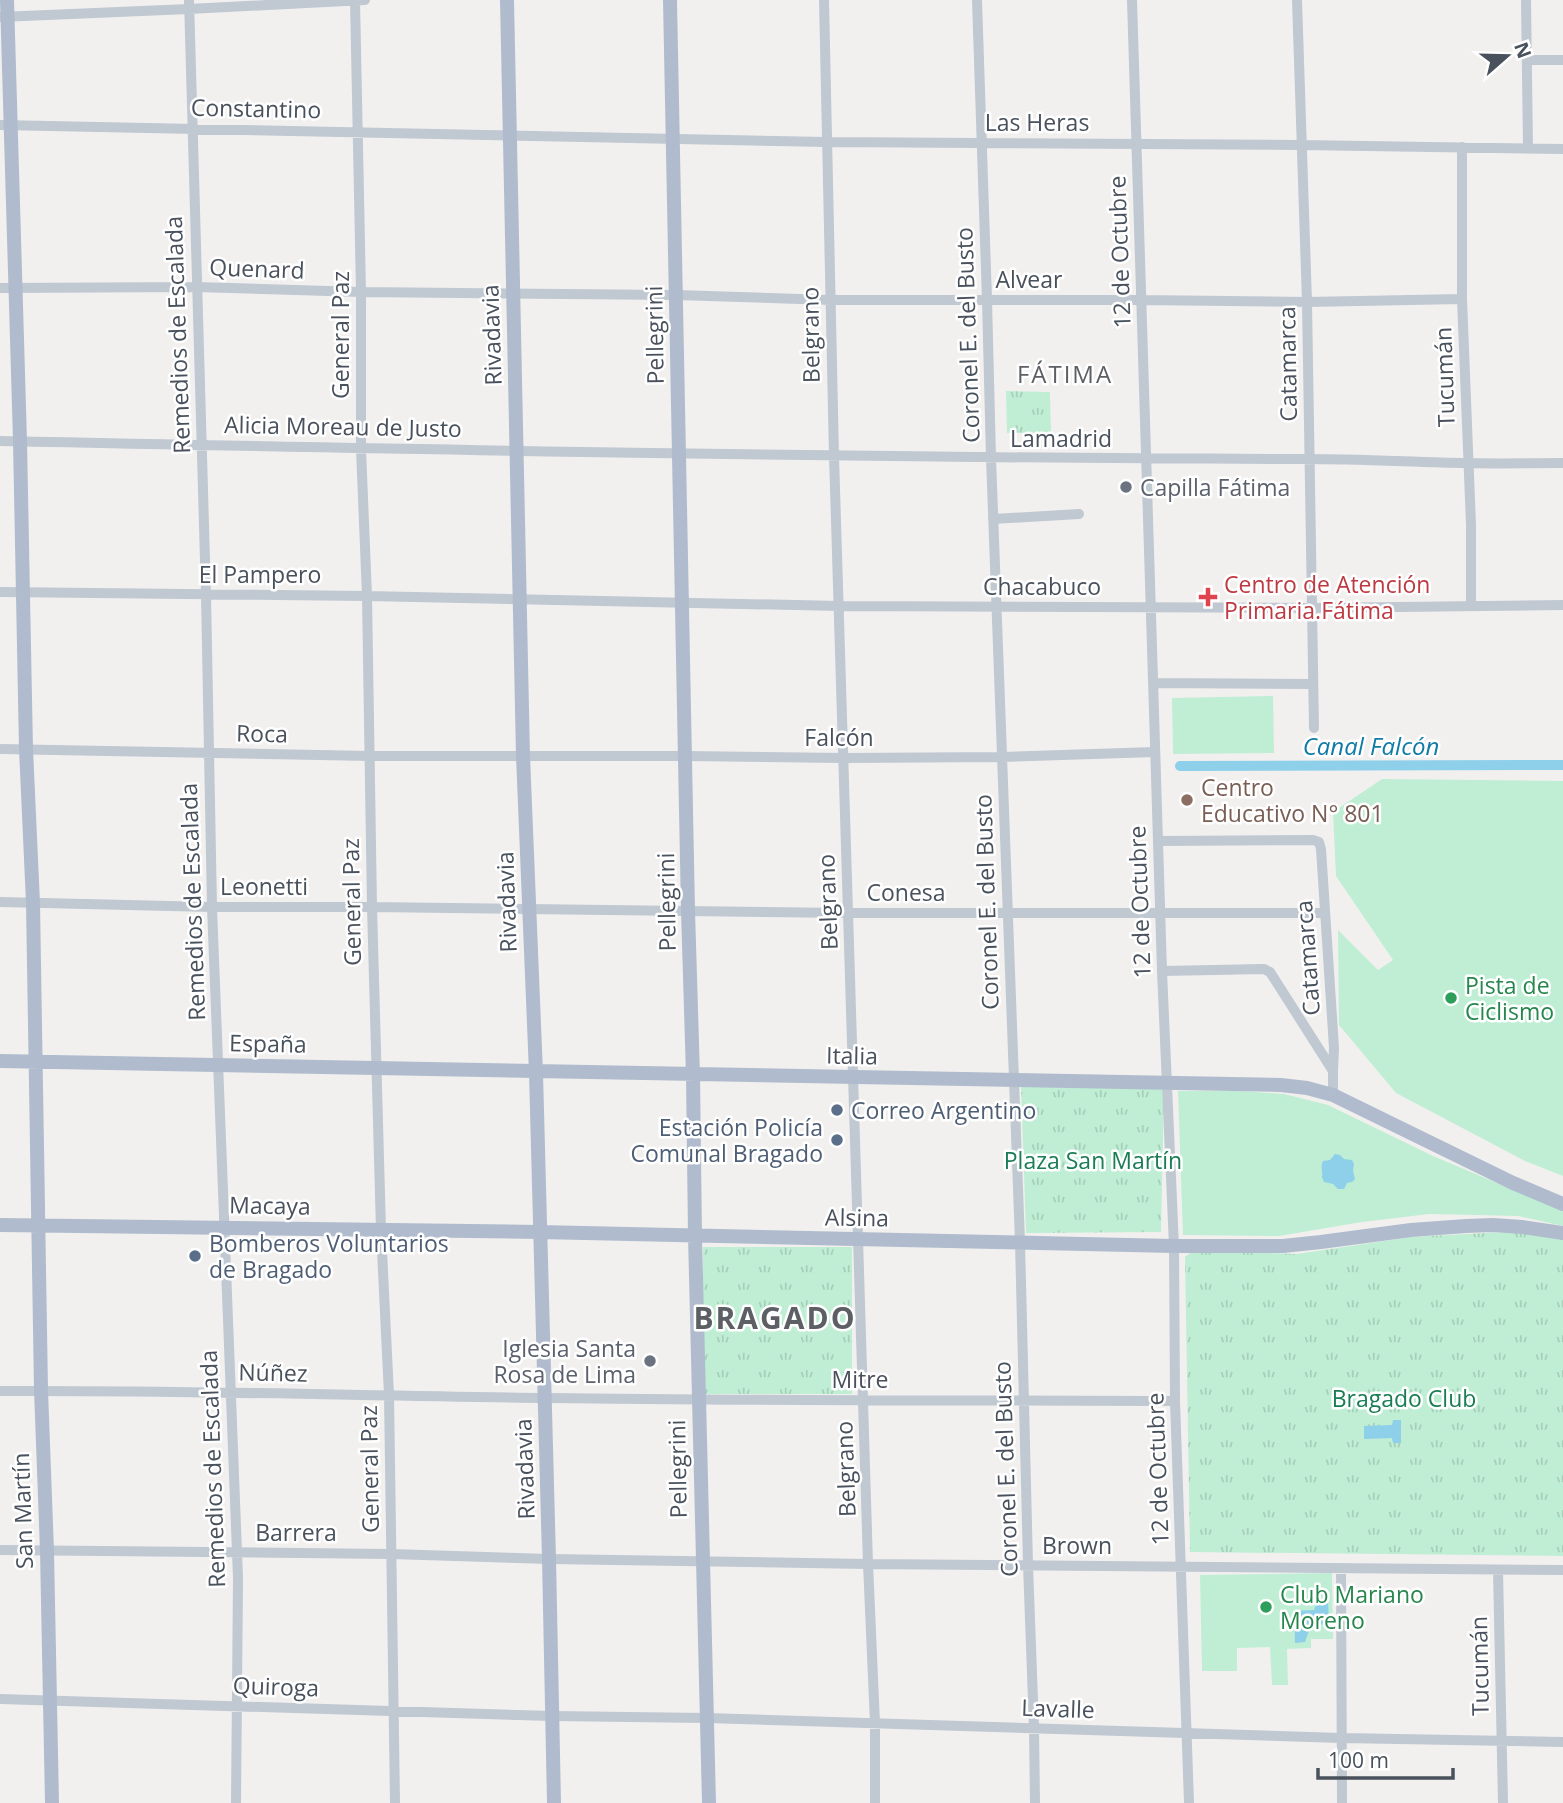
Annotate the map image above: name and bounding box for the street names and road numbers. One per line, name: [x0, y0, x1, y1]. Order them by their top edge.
street label: Constantino: [191, 91, 321, 125]
street label: Las Heras: [985, 106, 1089, 138]
street label: 12 de Octubre: [1100, 175, 1138, 329]
street label: Remedios de Escalada: [157, 216, 197, 454]
street label: Coronel E. del Busto: [947, 227, 987, 443]
street label: Quenard: [209, 250, 305, 286]
street label: Alvear: [996, 263, 1063, 295]
street label: General Paz: [324, 271, 356, 399]
street label: Rivadavia: [473, 284, 509, 386]
street label: Pellegrini: [637, 285, 671, 385]
street label: Belgrano: [793, 287, 827, 383]
street label: Catamarca: [1270, 306, 1304, 422]
street label: Tucumán: [1426, 326, 1462, 428]
street label: Alicia Moreau de Justo: [224, 408, 462, 444]
street label: Lamadrid: [1010, 422, 1112, 454]
street label: El Pampero: [199, 558, 321, 590]
street label: Chacabuco: [983, 570, 1101, 602]
street label: Roca: [236, 717, 288, 749]
street label: Falcón: [804, 721, 874, 753]
street label: Remedios de Escalada: [172, 783, 212, 1021]
street label: Coronel E. del Busto: [966, 794, 1006, 1010]
street label: 12 de Octubre: [1120, 825, 1158, 979]
street label: General Paz: [334, 838, 368, 966]
street label: Rivadavia: [488, 851, 524, 953]
street label: Pellegrini: [649, 852, 683, 952]
street label: Belgrano: [809, 853, 845, 951]
street label: Leonetti: [220, 870, 308, 902]
street label: Conesa: [866, 876, 946, 908]
street label: Catamarca: [1287, 899, 1327, 1017]
street label: España: [229, 1026, 307, 1060]
street label: Italia: [826, 1039, 878, 1071]
street label: Macaya: [229, 1188, 311, 1222]
street label: Alsina: [825, 1200, 889, 1234]
street label: Remedios de Escalada: [192, 1350, 232, 1588]
street label: Núñez: [238, 1355, 308, 1389]
street label: Coronel E. del Busto: [985, 1361, 1025, 1577]
street label: Mitre: [831, 1363, 889, 1395]
street label: 12 de Octubre: [1138, 1392, 1176, 1546]
street label: General Paz: [352, 1405, 386, 1533]
street label: Rivadavia: [506, 1418, 542, 1520]
street label: Pellegrini: [660, 1419, 694, 1519]
street label: Belgrano: [827, 1420, 863, 1518]
street label: San Martín: [4, 1452, 40, 1570]
street label: Barrera: [255, 1516, 337, 1548]
street label: Brown: [1042, 1529, 1112, 1561]
street label: Tucumán: [1462, 1616, 1496, 1716]
street label: Quiroga: [232, 1669, 320, 1703]
street label: Lavalle: [1021, 1691, 1095, 1725]

